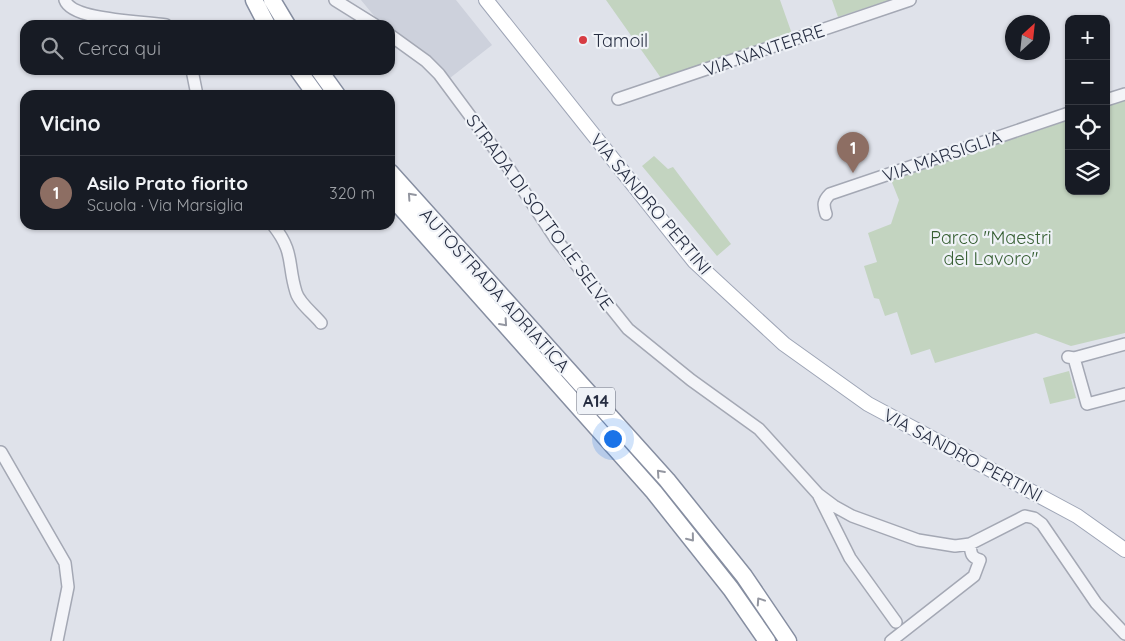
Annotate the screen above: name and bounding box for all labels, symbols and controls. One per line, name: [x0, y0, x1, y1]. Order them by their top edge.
north arrow: [1005, 15, 1050, 60]
map controls: [1065, 15, 1110, 195]
button: +: [1065, 15, 1110, 60]
street label: VIA NANTERRE: [701, 19, 827, 81]
search box: [20, 20, 395, 75]
place label: Tamoil: [593, 29, 648, 52]
icon: search: [38, 34, 66, 62]
marker: Tamoil: [577, 34, 589, 46]
text: Cerca qui: [78, 36, 161, 60]
button: −: [1065, 60, 1110, 105]
button: locate: [1065, 105, 1110, 150]
text: Vicino: [40, 110, 101, 136]
street label: STRADA DI SOTTO LE SELVE: [461, 110, 619, 314]
street label: VIA MARSIGLIA: [879, 125, 1005, 187]
street label: VIA SANDRO PERTINI: [585, 129, 717, 279]
pin: 1: [837, 132, 869, 173]
button: layers: [1065, 150, 1110, 195]
text: Asilo Prato fiorito: [87, 171, 248, 195]
text: 1: [53, 183, 59, 203]
text: 320 m: [329, 183, 375, 203]
one-way arrow: [408, 192, 417, 201]
text: Scuola · Via Marsiglia: [87, 195, 243, 215]
street label: AUTOSTRADA ADRIATICA: [415, 203, 575, 377]
park label: Parco "Maestri del Lavoro": [930, 226, 1052, 270]
one-way arrow: [498, 318, 507, 327]
road number: A14: [577, 388, 615, 414]
street label: VIA SANDRO PERTINI: [879, 403, 1047, 507]
your location: [600, 426, 626, 452]
one-way arrow: [657, 469, 666, 478]
one-way arrow: [685, 532, 693, 541]
one-way arrow: [757, 597, 766, 606]

